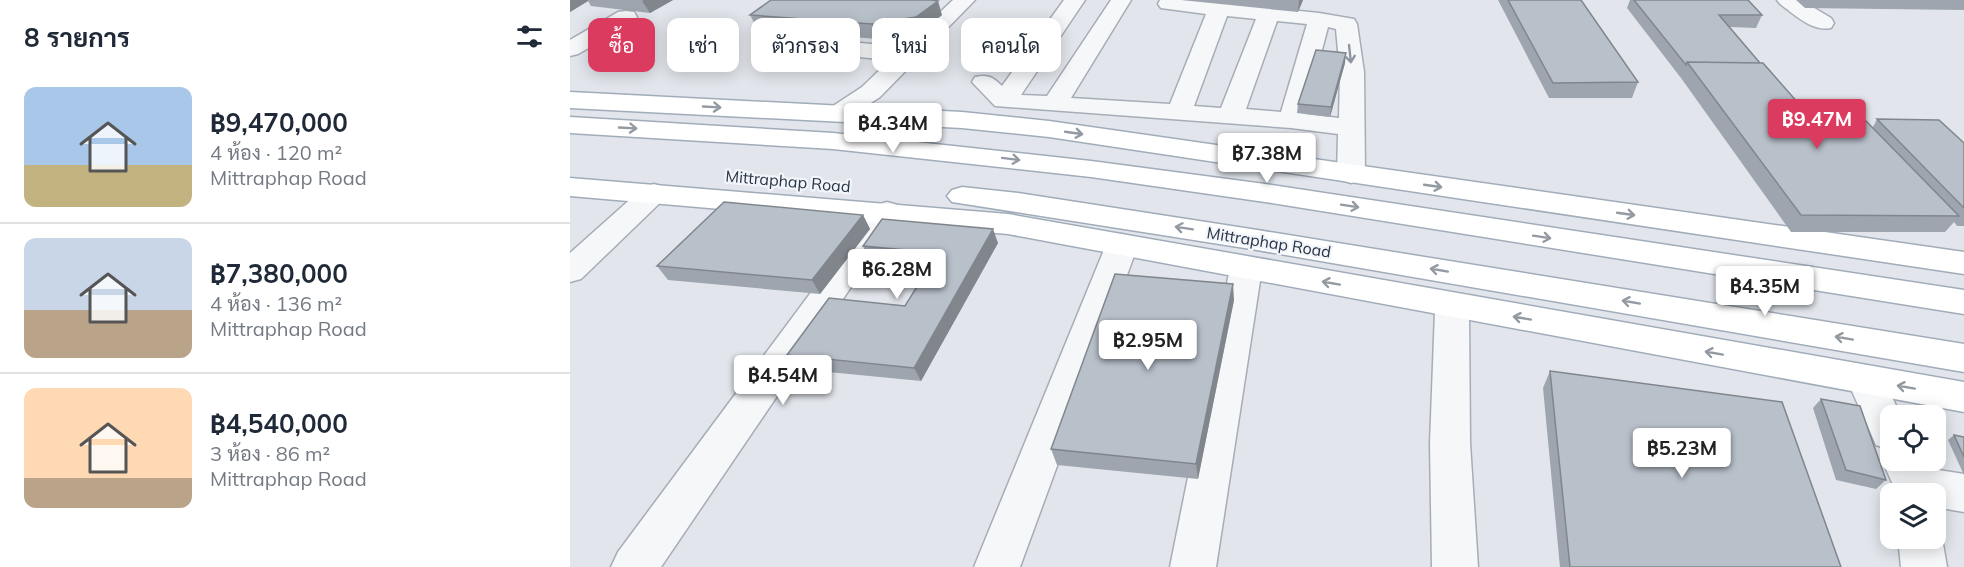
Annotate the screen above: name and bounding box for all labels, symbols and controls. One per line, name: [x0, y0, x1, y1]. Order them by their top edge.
chip: ซื้อ: [588, 18, 655, 72]
chip: เช่า: [667, 18, 739, 72]
chip: ตัวกรอง: [751, 18, 860, 72]
chip: ใหม่: [872, 18, 949, 72]
chip: คอนโด: [961, 18, 1061, 72]
icon: filters: [513, 20, 546, 53]
text: 8 รายการ: [24, 21, 130, 54]
one-way arrow: [1345, 44, 1356, 64]
pin: ฿9.47M: [1768, 99, 1866, 150]
one-way arrow: [702, 102, 722, 113]
pin: ฿4.34M: [844, 103, 942, 154]
text: ฿9,470,000: [210, 106, 348, 139]
text: ฿9.47M: [1782, 106, 1852, 131]
text: ฿4.34M: [858, 110, 928, 135]
icon: home: [72, 111, 144, 183]
one-way arrow: [618, 122, 638, 133]
one-way arrow: [1064, 128, 1084, 139]
pin: ฿7.38M: [1218, 133, 1316, 184]
text: 4 ห้อง · 120 m²: [210, 140, 342, 165]
text: ฿7.38M: [1232, 140, 1302, 165]
one-way arrow: [1001, 154, 1020, 165]
text: Mittraphap Road: [210, 165, 367, 190]
street label: Mittraphap Road: [725, 166, 851, 196]
one-way arrow: [1423, 180, 1443, 191]
one-way arrow: [1339, 201, 1359, 212]
one-way arrow: [1616, 208, 1636, 219]
street label: Mittraphap Road: [1205, 222, 1333, 262]
one-way arrow: [1175, 223, 1195, 234]
one-way arrow: [1532, 231, 1552, 242]
pin: ฿6.28M: [848, 249, 946, 300]
text: ฿6.28M: [862, 256, 932, 281]
text: ฿7,380,000: [210, 257, 348, 290]
icon: home: [72, 262, 144, 334]
one-way arrow: [1430, 264, 1449, 275]
pin: ฿4.35M: [1716, 266, 1814, 317]
text: ฿4.35M: [1730, 273, 1800, 298]
one-way arrow: [1321, 277, 1341, 288]
text: 4 ห้อง · 136 m²: [210, 291, 342, 316]
one-way arrow: [1622, 297, 1642, 308]
one-way arrow: [1513, 313, 1533, 324]
text: Mittraphap Road: [210, 316, 367, 341]
pin: ฿2.95M: [1099, 320, 1197, 371]
text: ฿2.95M: [1113, 327, 1183, 352]
one-way arrow: [1835, 333, 1855, 344]
one-way arrow: [1705, 347, 1725, 358]
pin: ฿4.54M: [734, 355, 832, 406]
text: ฿4.54M: [748, 362, 818, 387]
one-way arrow: [1897, 381, 1917, 392]
map controls: [1880, 405, 1946, 549]
button: locate: [1880, 405, 1946, 471]
text: ฿4,540,000: [210, 407, 348, 440]
icon: home: [72, 412, 144, 484]
pin: ฿5.23M: [1633, 428, 1731, 479]
text: ฿5.23M: [1647, 435, 1717, 460]
text: 3 ห้อง · 86 m²: [210, 441, 330, 466]
text: Mittraphap Road: [210, 466, 367, 491]
button: layers: [1880, 483, 1946, 549]

